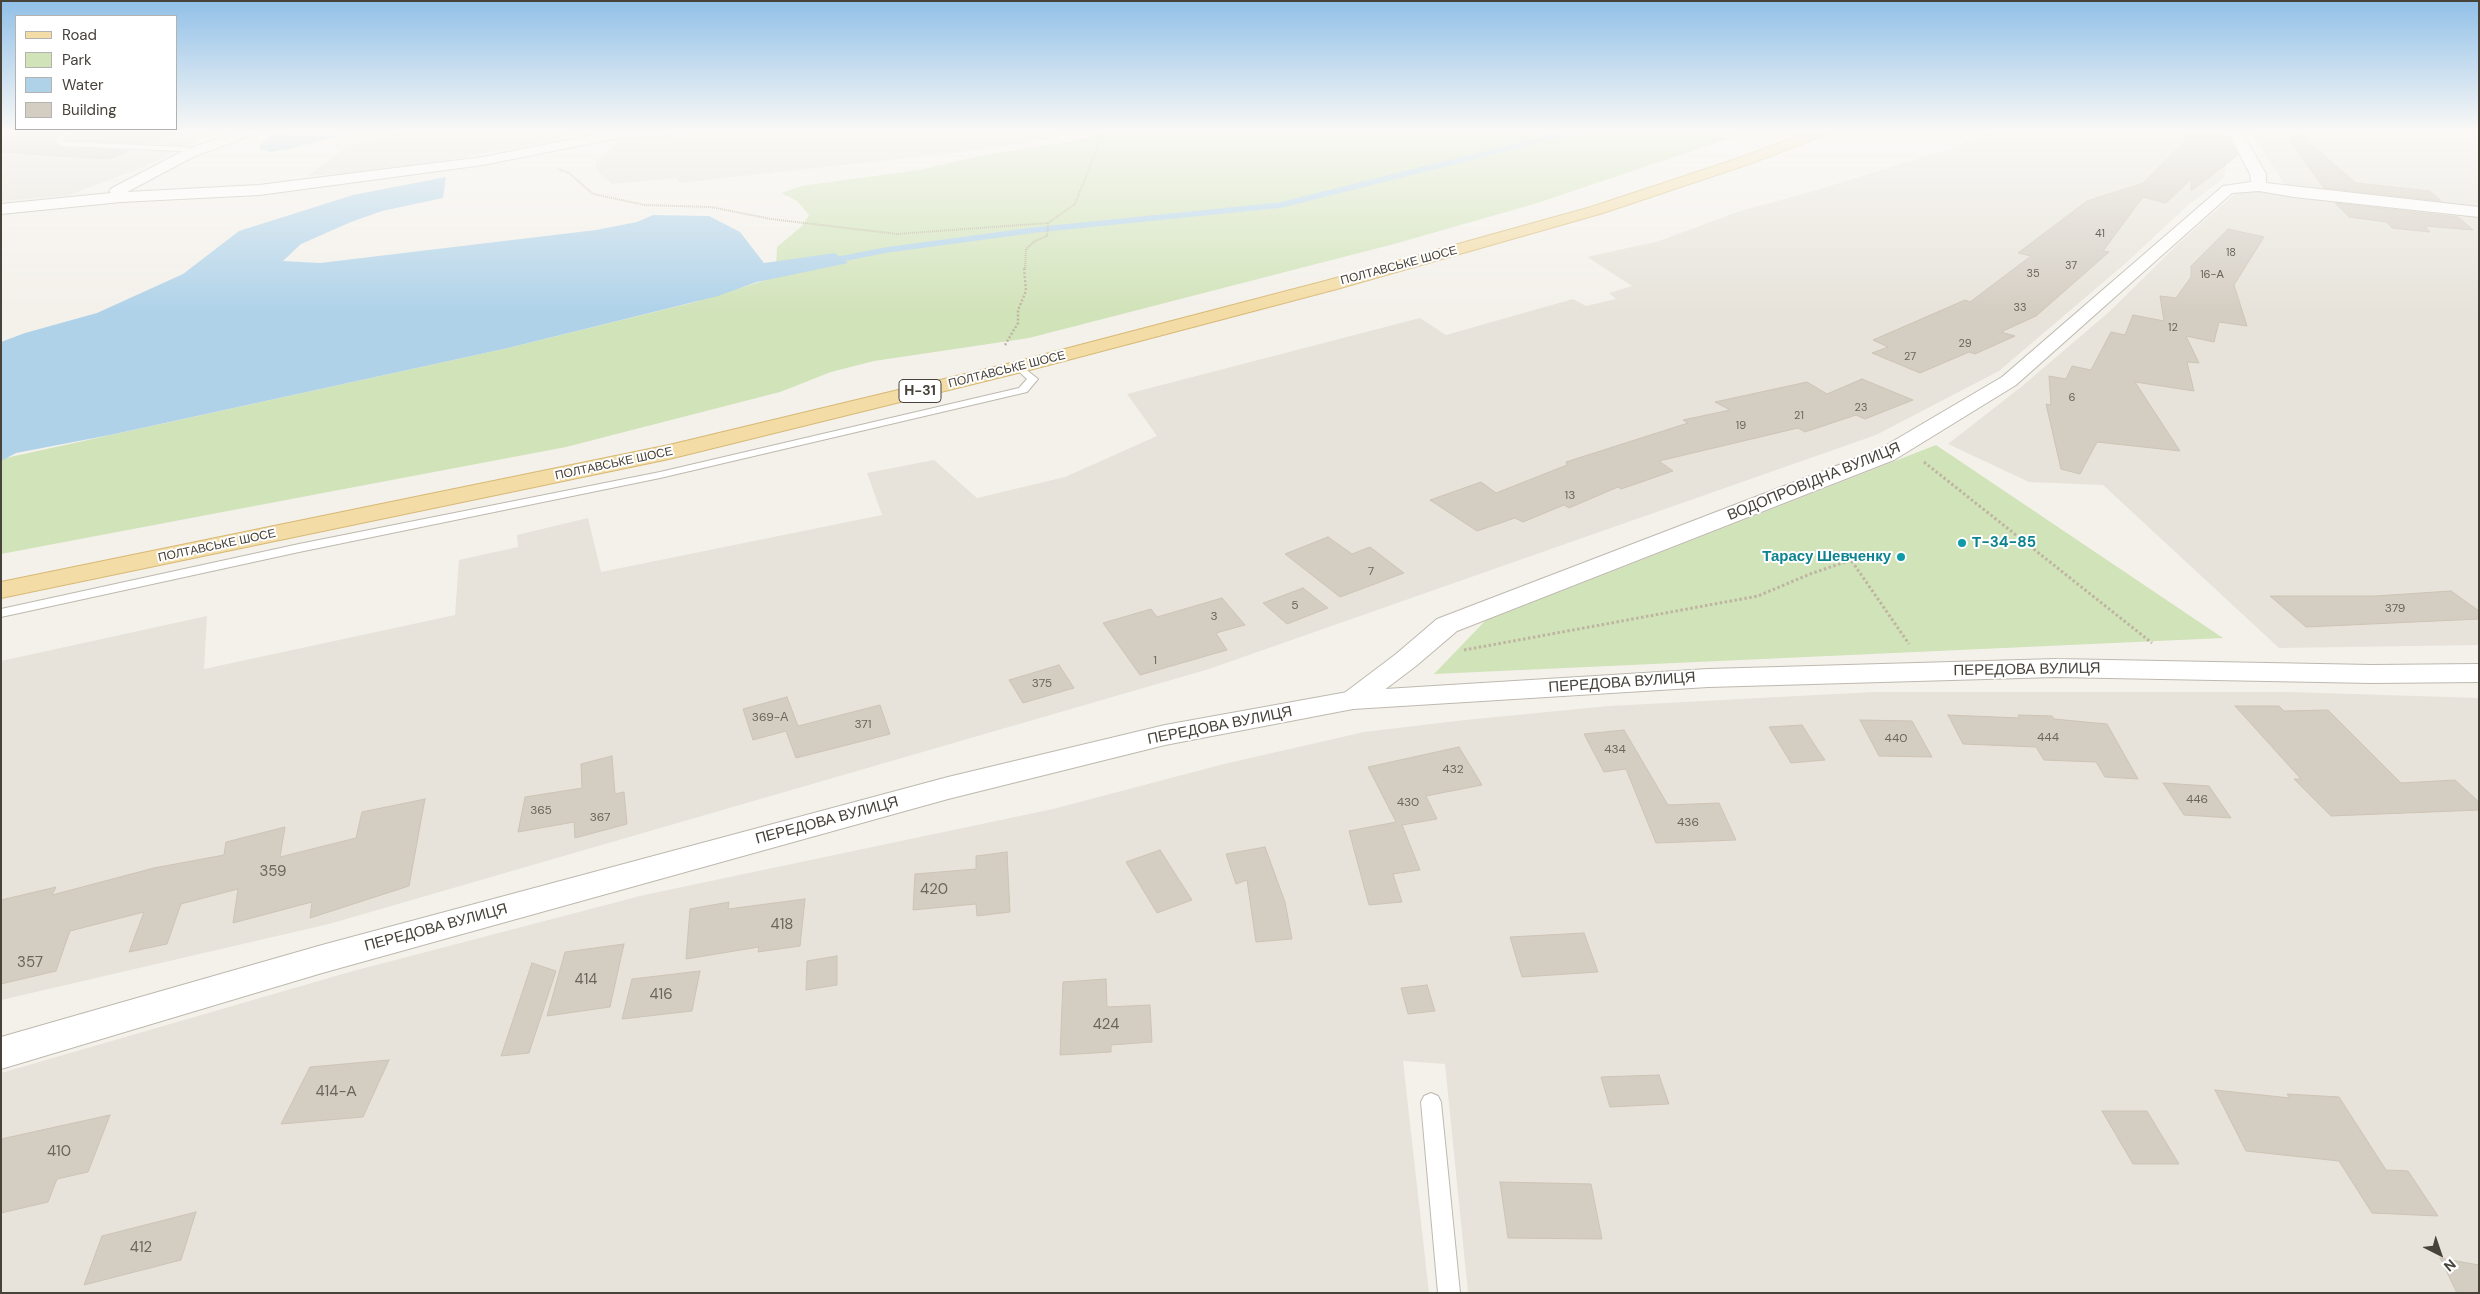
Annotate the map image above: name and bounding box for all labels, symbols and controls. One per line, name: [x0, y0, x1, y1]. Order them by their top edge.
legend: [15, 15, 178, 130]
text: Road: [62, 25, 97, 45]
text: Park: [62, 50, 92, 70]
text: Water: [62, 75, 103, 95]
text: Building: [62, 100, 117, 120]
house number: 41: [2095, 227, 2105, 241]
street label: ПОЛТАВСЬКЕ ШОСЕ: [1339, 244, 1459, 288]
house number: 18: [2226, 246, 2236, 260]
house number: 37: [2065, 259, 2077, 273]
house number: 35: [2026, 267, 2040, 281]
house number: 16-А: [2200, 268, 2224, 282]
house number: 33: [2013, 301, 2027, 315]
house number: 12: [2168, 321, 2178, 335]
house number: 29: [1958, 337, 1972, 351]
street label: ПОЛТАВСЬКЕ ШОСЕ: [947, 349, 1067, 391]
house number: 27: [1904, 350, 1916, 364]
road number: Н-31: [899, 380, 941, 402]
house number: 6: [2069, 391, 2075, 405]
house number: 23: [1855, 401, 1867, 415]
house number: 21: [1794, 409, 1804, 423]
house number: 19: [1736, 419, 1746, 433]
street label: ВОДОПРОВІДНА ВУЛИЦЯ: [1725, 439, 1903, 525]
street label: ПОЛТАВСЬКЕ ШОСЕ: [554, 444, 674, 484]
house number: 13: [1565, 489, 1575, 503]
street label: ПОЛТАВСЬКЕ ШОСЕ: [157, 526, 277, 566]
place label: Т-34-85: [1972, 534, 2036, 552]
marker: Т-34-85: [1956, 537, 1968, 549]
place label: Тарасу Шевченку: [1762, 548, 1891, 566]
marker: Тарасу Шевченку: [1895, 551, 1907, 563]
house number: 7: [1368, 565, 1374, 579]
house number: 5: [1291, 599, 1299, 613]
house number: 379: [2385, 602, 2405, 616]
house number: 3: [1210, 610, 1218, 624]
house number: 1: [1153, 654, 1157, 668]
street label: ПЕРЕДОВА ВУЛИЦЯ: [1953, 660, 2101, 680]
street label: ПЕРЕДОВА ВУЛИЦЯ: [1548, 669, 1696, 697]
house number: 375: [1032, 677, 1052, 691]
street label: ПЕРЕДОВА ВУЛИЦЯ: [1146, 703, 1294, 749]
house number: 369-А: [752, 711, 788, 725]
house number: 371: [854, 718, 872, 732]
house number: 444: [2037, 731, 2059, 745]
house number: 440: [1885, 732, 1907, 746]
house number: 434: [1604, 743, 1626, 757]
house number: 432: [1442, 763, 1464, 777]
street label: ПЕРЕДОВА ВУЛИЦЯ: [754, 793, 900, 849]
house number: 446: [2186, 793, 2208, 807]
house number: 430: [1397, 796, 1419, 810]
house number: 365: [530, 804, 552, 818]
house number: 367: [590, 811, 610, 825]
house number: 436: [1677, 816, 1699, 830]
house number: 359: [260, 863, 286, 881]
house number: 420: [920, 881, 948, 899]
street label: ПЕРЕДОВА ВУЛИЦЯ: [363, 900, 509, 956]
house number: 418: [771, 916, 793, 934]
house number: 357: [17, 954, 43, 972]
house number: 414: [575, 971, 597, 989]
house number: 416: [649, 986, 673, 1004]
house number: 424: [1093, 1016, 1119, 1034]
house number: 414-А: [315, 1083, 357, 1101]
house number: 410: [47, 1143, 71, 1161]
north arrow: [2415, 1229, 2465, 1279]
house number: 412: [130, 1239, 152, 1257]
text: N: [2440, 1255, 2460, 1275]

